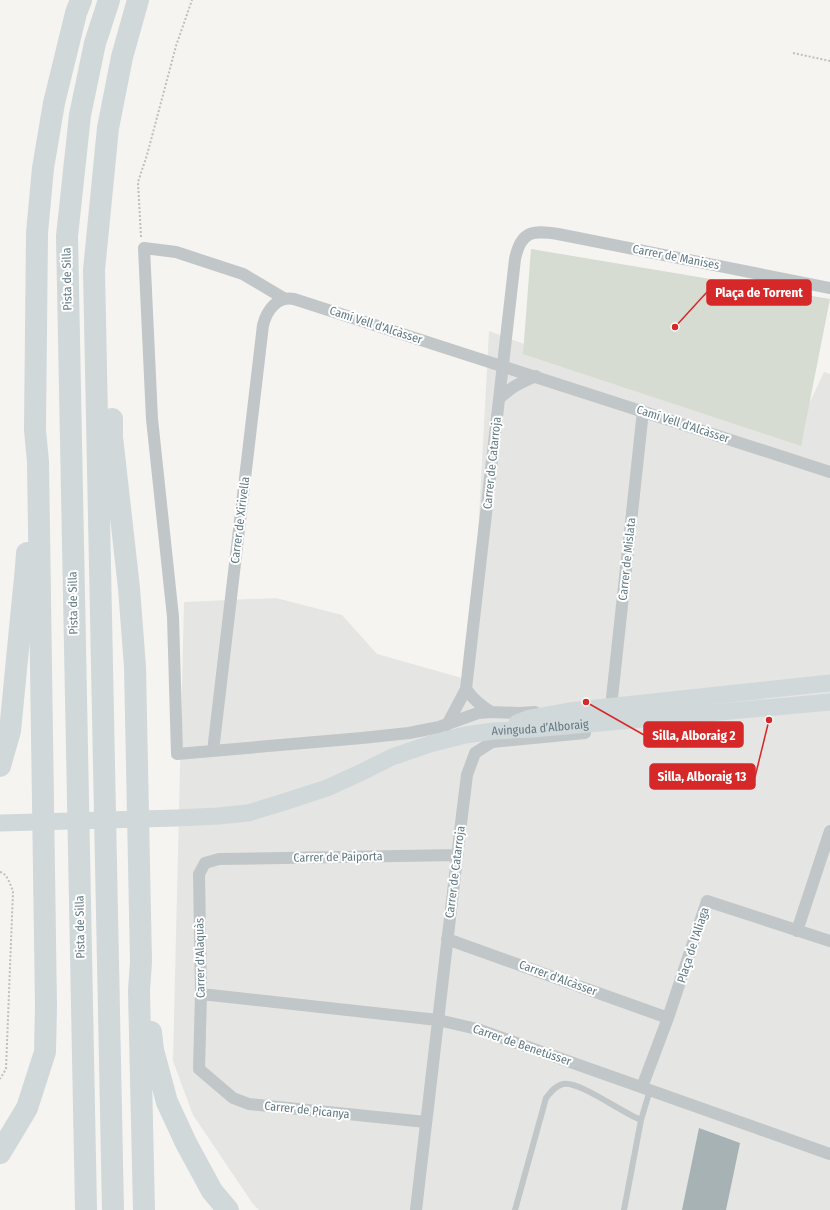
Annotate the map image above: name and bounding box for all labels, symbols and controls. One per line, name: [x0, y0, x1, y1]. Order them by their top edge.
street label: Carrer de Manises: [631, 242, 721, 272]
street label: Pista de Silla: [59, 247, 75, 311]
callout: Plaça de Torrent: [707, 280, 811, 305]
text: Plaça de Torrent: [715, 285, 803, 301]
street label: Camí Vell d'Alcàsser: [328, 303, 425, 347]
street label: Camí Vell d'Alcàsser: [635, 402, 732, 446]
street label: Carrer de Catarroja: [480, 416, 504, 510]
street label: Carrer de Xirivella: [228, 476, 252, 564]
street label: Carrer de Mislata: [616, 517, 638, 601]
street label: Pista de Silla: [65, 571, 81, 635]
street label: Avinguda d’Alboraig: [491, 717, 590, 738]
callout: Silla, Alboraig 2: [644, 722, 743, 747]
text: Silla, Alboraig 2: [652, 728, 736, 743]
callout: Silla, Alboraig 13: [650, 764, 755, 789]
text: Silla, Alboraig 13: [658, 769, 746, 784]
street label: Carrer de Catarroja: [442, 825, 468, 919]
street label: Carrer de Paiporta: [293, 849, 383, 865]
street label: Pista de Silla: [72, 895, 88, 959]
street label: Plaça de l'Aliaga: [674, 905, 712, 985]
street label: Carrer d'Alaquàs: [192, 918, 208, 998]
street label: Carrer d'Alcàsser: [517, 957, 600, 999]
street label: Carrer de Benetússer: [471, 1022, 574, 1069]
street label: Carrer de Picanya: [264, 1099, 350, 1121]

